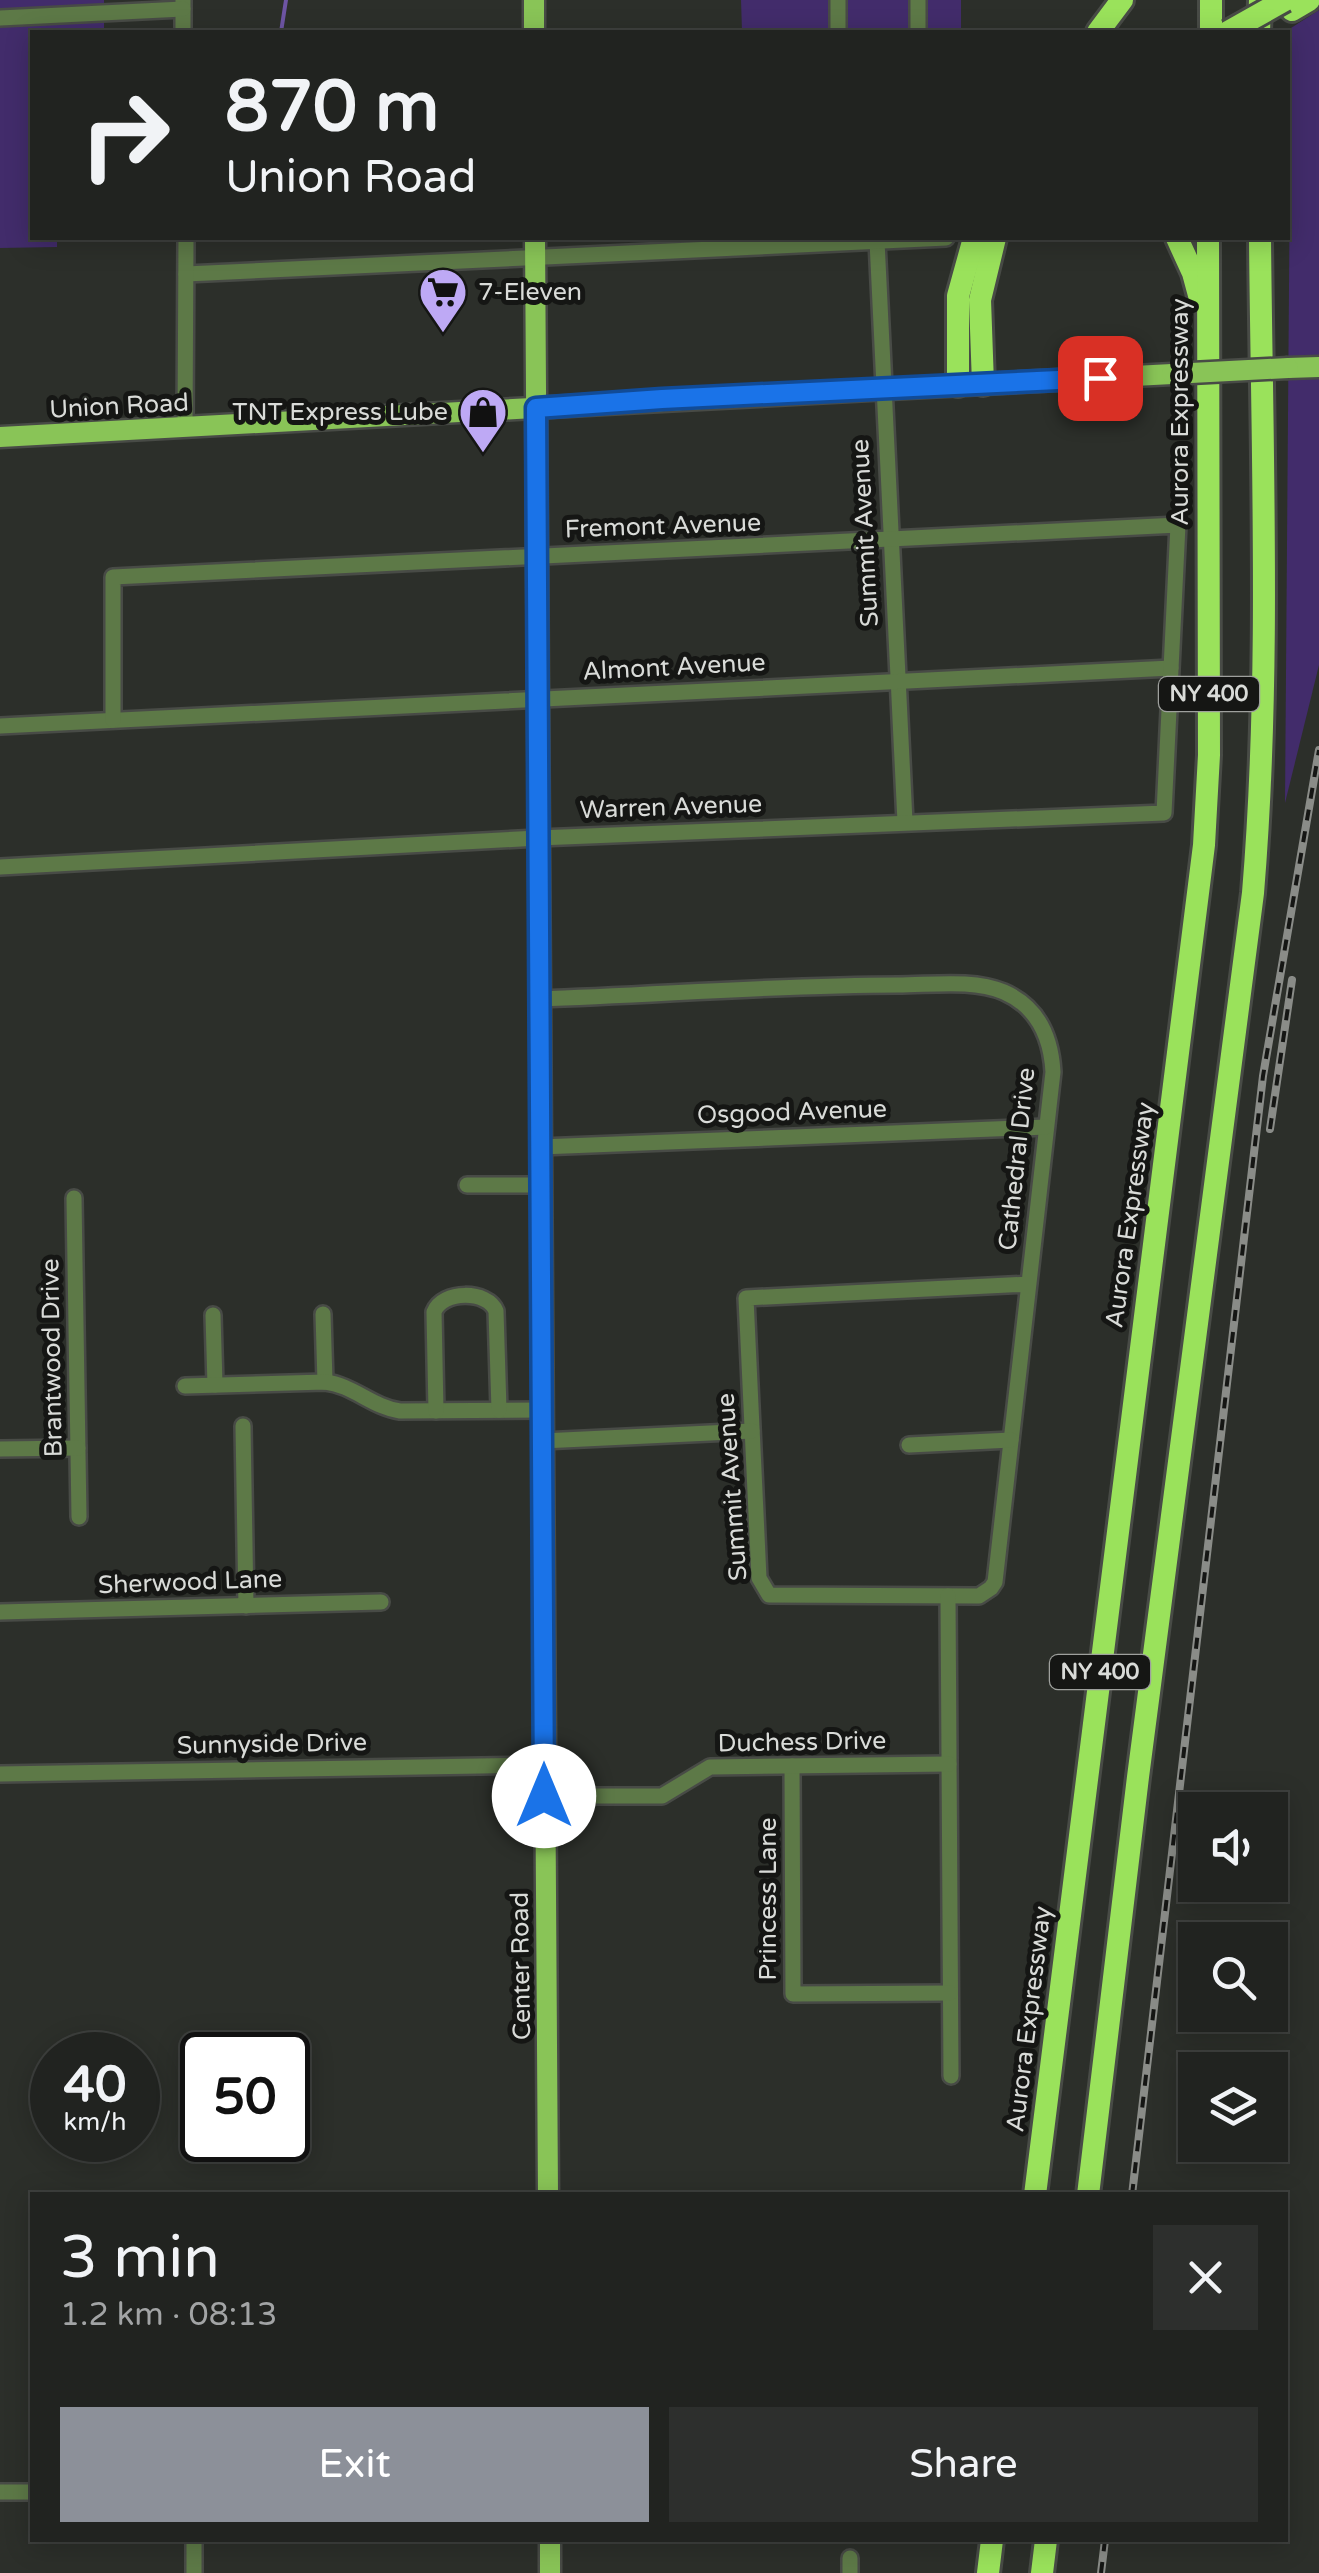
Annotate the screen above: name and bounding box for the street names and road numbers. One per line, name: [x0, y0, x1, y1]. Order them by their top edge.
street label: Aurora Expressway: [1165, 298, 1195, 526]
street label: Union Road: [48, 387, 190, 425]
street label: Summit Avenue: [845, 438, 885, 628]
street label: Fremont Avenue: [564, 508, 762, 544]
street label: Almont Avenue: [582, 647, 766, 687]
road number: NY 400: [1159, 677, 1259, 711]
street label: Warren Avenue: [579, 789, 763, 825]
street label: Cathedral Drive: [992, 1066, 1042, 1252]
street label: Osgood Avenue: [696, 1094, 888, 1130]
street label: Aurora Expressway: [1099, 1100, 1161, 1330]
street label: Brantwood Drive: [35, 1258, 69, 1458]
street label: Summit Avenue: [710, 1392, 754, 1582]
street label: Sherwood Lane: [97, 1564, 283, 1600]
road number: NY 400: [1050, 1655, 1150, 1689]
street label: Duchess Drive: [717, 1726, 887, 1758]
street label: Sunnyside Drive: [177, 1727, 367, 1761]
street label: Princess Lane: [753, 1817, 783, 1981]
street label: Center Road: [505, 1892, 537, 2040]
street label: Aurora Expressway: [1000, 1904, 1058, 2134]

